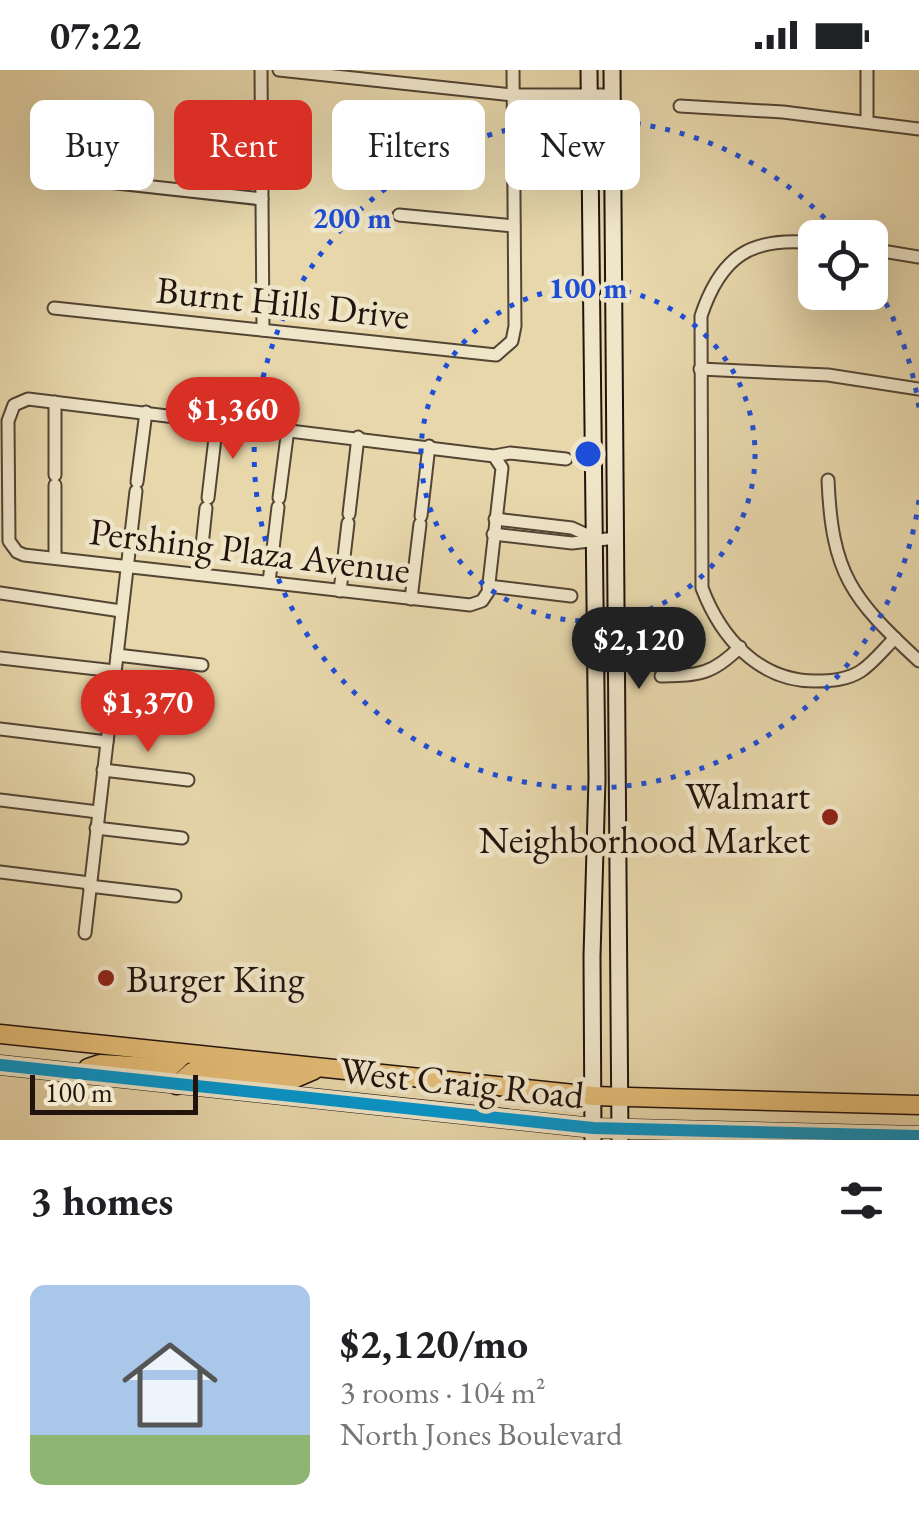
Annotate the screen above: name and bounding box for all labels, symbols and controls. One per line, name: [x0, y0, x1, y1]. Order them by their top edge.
text: 07:22: [50, 11, 141, 60]
chip: Buy: [30, 100, 154, 190]
chip: Rent: [174, 100, 312, 190]
chip: Filters: [332, 100, 485, 190]
chip: New: [505, 100, 640, 190]
text: 200 m: [313, 198, 391, 237]
map controls: [798, 220, 888, 310]
button: locate: [798, 220, 888, 310]
street label: Burnt Hills Drive: [154, 264, 412, 340]
text: 100 m: [549, 268, 627, 307]
pin: $1,360: [152, 377, 314, 462]
text: $1,360: [188, 388, 278, 430]
centre of rings: [570, 436, 606, 472]
street label: Pershing Plaza Avenue: [87, 506, 413, 594]
pin: $2,120: [558, 607, 720, 692]
text: $2,120: [594, 618, 684, 660]
pin: $1,370: [67, 670, 229, 755]
text: $1,370: [103, 681, 193, 723]
place label: Walmart Neighborhood Market: [479, 771, 810, 864]
marker: Walmart Neighborhood Market: [819, 806, 841, 828]
place label: Burger King: [126, 954, 305, 1003]
marker: Burger King: [95, 967, 117, 989]
street label: West Craig Road: [337, 1045, 587, 1119]
scale bar: [30, 1070, 198, 1114]
text: 100 m: [45, 1074, 113, 1110]
text: 3 homes: [30, 1173, 173, 1228]
icon: filters: [834, 1173, 889, 1228]
text: $2,120/mo: [340, 1316, 528, 1371]
icon: home: [110, 1325, 230, 1445]
text: 3 rooms · 104 m²: [340, 1371, 546, 1413]
text: North Jones Boulevard: [340, 1413, 622, 1455]

